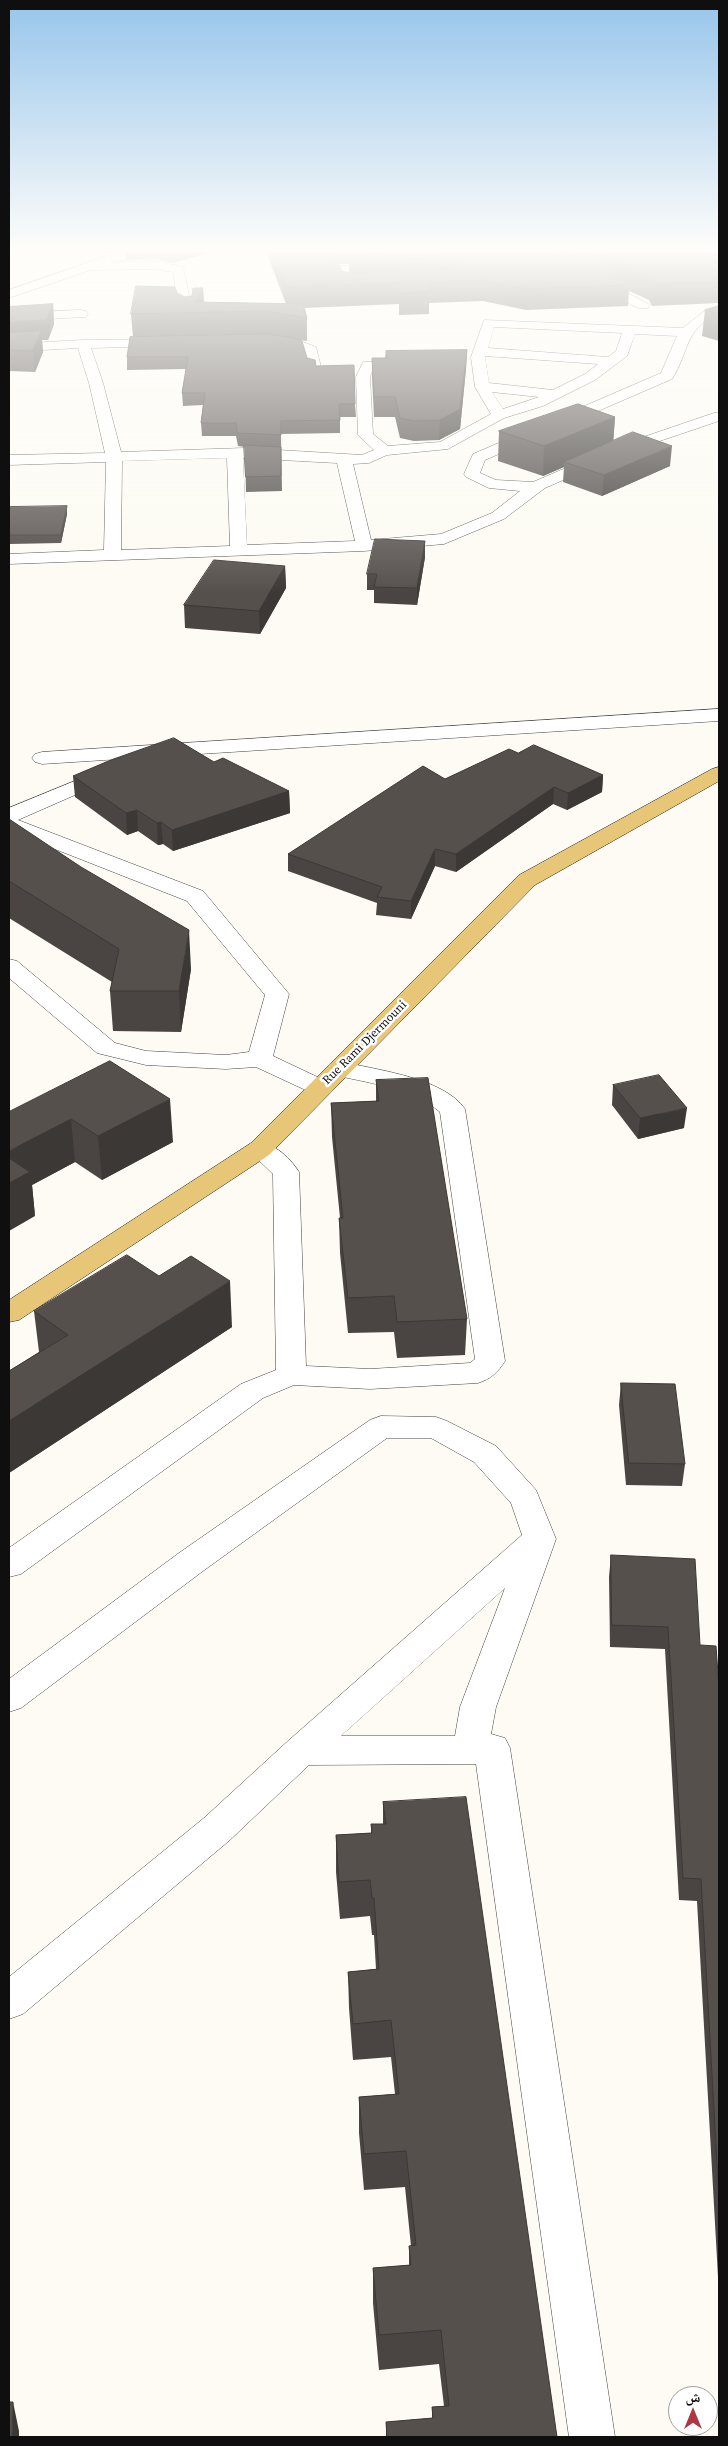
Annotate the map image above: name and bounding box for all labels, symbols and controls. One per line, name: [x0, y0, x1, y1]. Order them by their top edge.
street label: Rue Rami Djermouni: [320, 998, 410, 1088]
north arrow: [668, 2386, 718, 2436]
text: ش: [686, 2387, 700, 2407]

